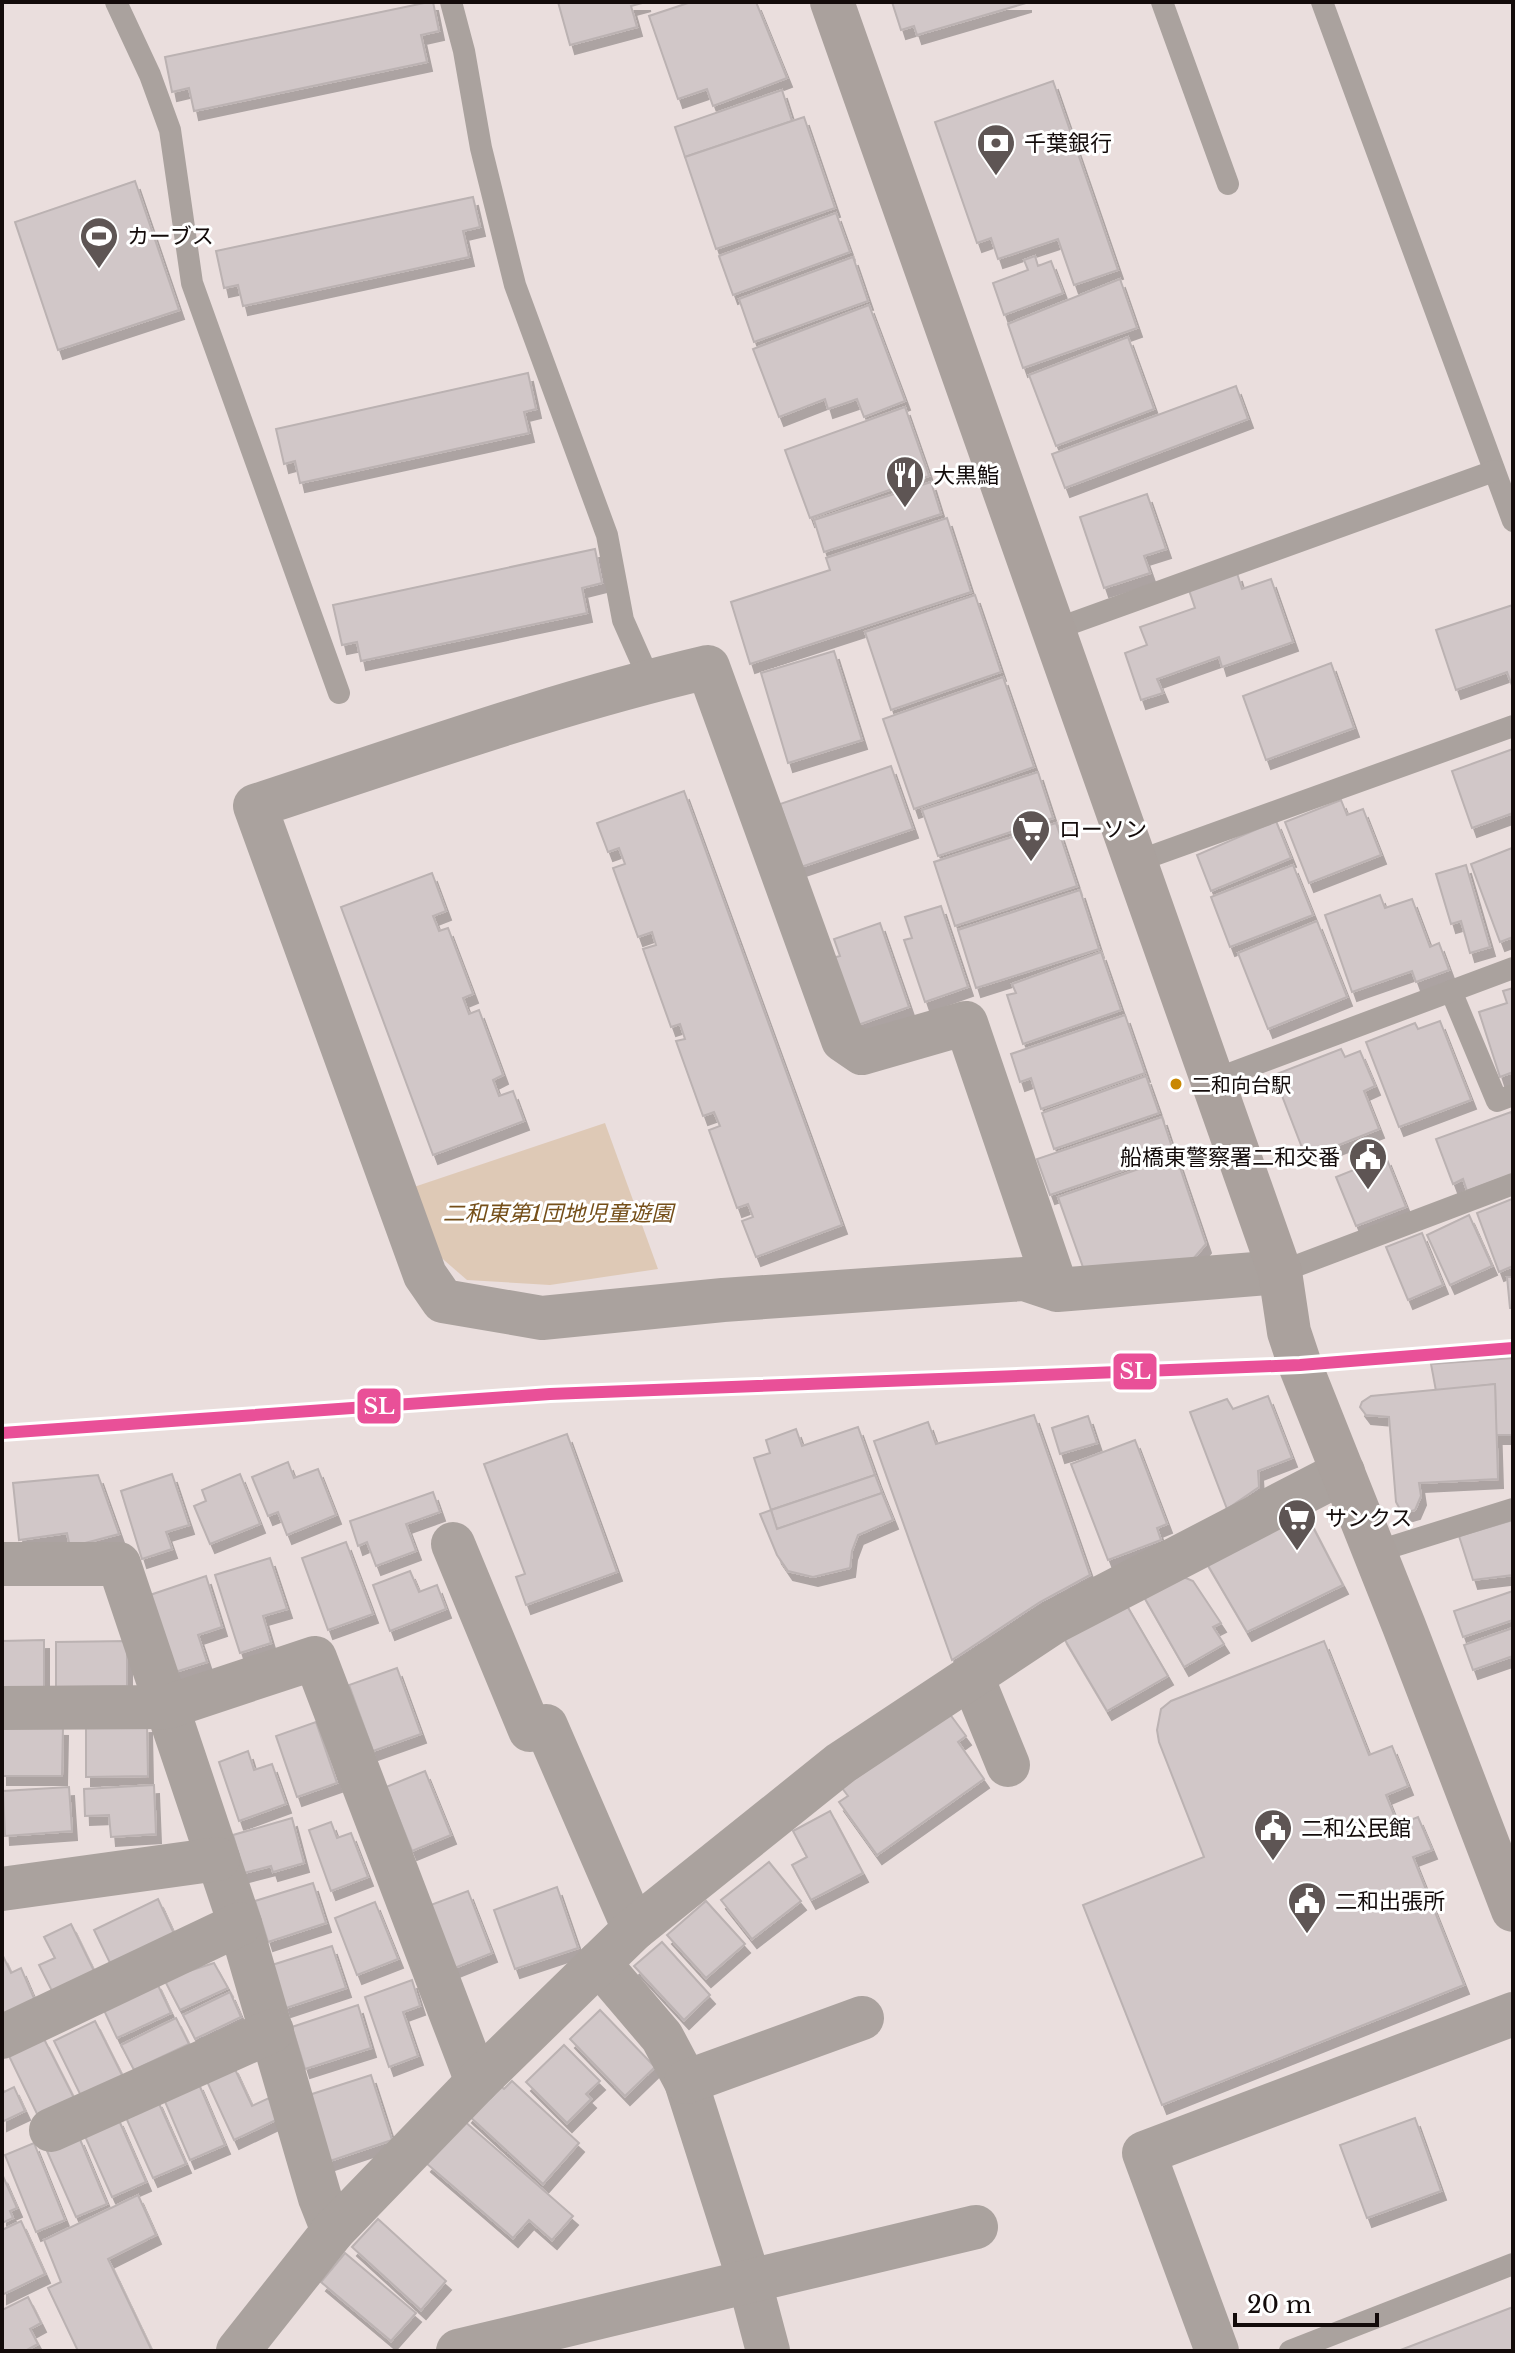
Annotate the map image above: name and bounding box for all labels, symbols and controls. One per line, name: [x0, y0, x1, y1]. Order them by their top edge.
bank icon: 千葉銀行: [975, 122, 1017, 177]
place label: 千葉銀行: [1024, 130, 1112, 157]
sports icon: カーブス: [78, 215, 120, 270]
place label: カーブス: [127, 223, 214, 250]
restaurant icon: 大黒鮨: [884, 454, 926, 509]
place label: 大黒鮨: [933, 462, 999, 489]
supermarket icon: ローソン: [1010, 808, 1052, 863]
place label: ローソン: [1059, 816, 1147, 843]
place label: 二和向台駅: [1191, 1073, 1291, 1097]
marker: 二和向台駅: [1168, 1076, 1184, 1092]
public building icon: 船橋東警察署二和交番: [1347, 1136, 1389, 1191]
place label: 船橋東警察署二和交番: [1120, 1144, 1340, 1171]
park label: 二和東第1団地児童遊園: [443, 1200, 676, 1227]
line badge: SL: [1112, 1352, 1158, 1391]
text: SL: [1119, 1358, 1151, 1385]
line badge: SL: [356, 1387, 402, 1425]
text: SL: [363, 1393, 395, 1420]
supermarket icon: サンクス: [1276, 1497, 1318, 1552]
place label: サンクス: [1325, 1505, 1412, 1532]
public building icon: 二和公民館: [1252, 1807, 1294, 1862]
place label: 二和公民館: [1301, 1815, 1411, 1842]
public building icon: 二和出張所: [1286, 1880, 1328, 1935]
place label: 二和出張所: [1335, 1888, 1445, 1915]
scale bar: [1235, 2277, 1377, 2327]
text: 20 m: [1247, 2290, 1312, 2319]

